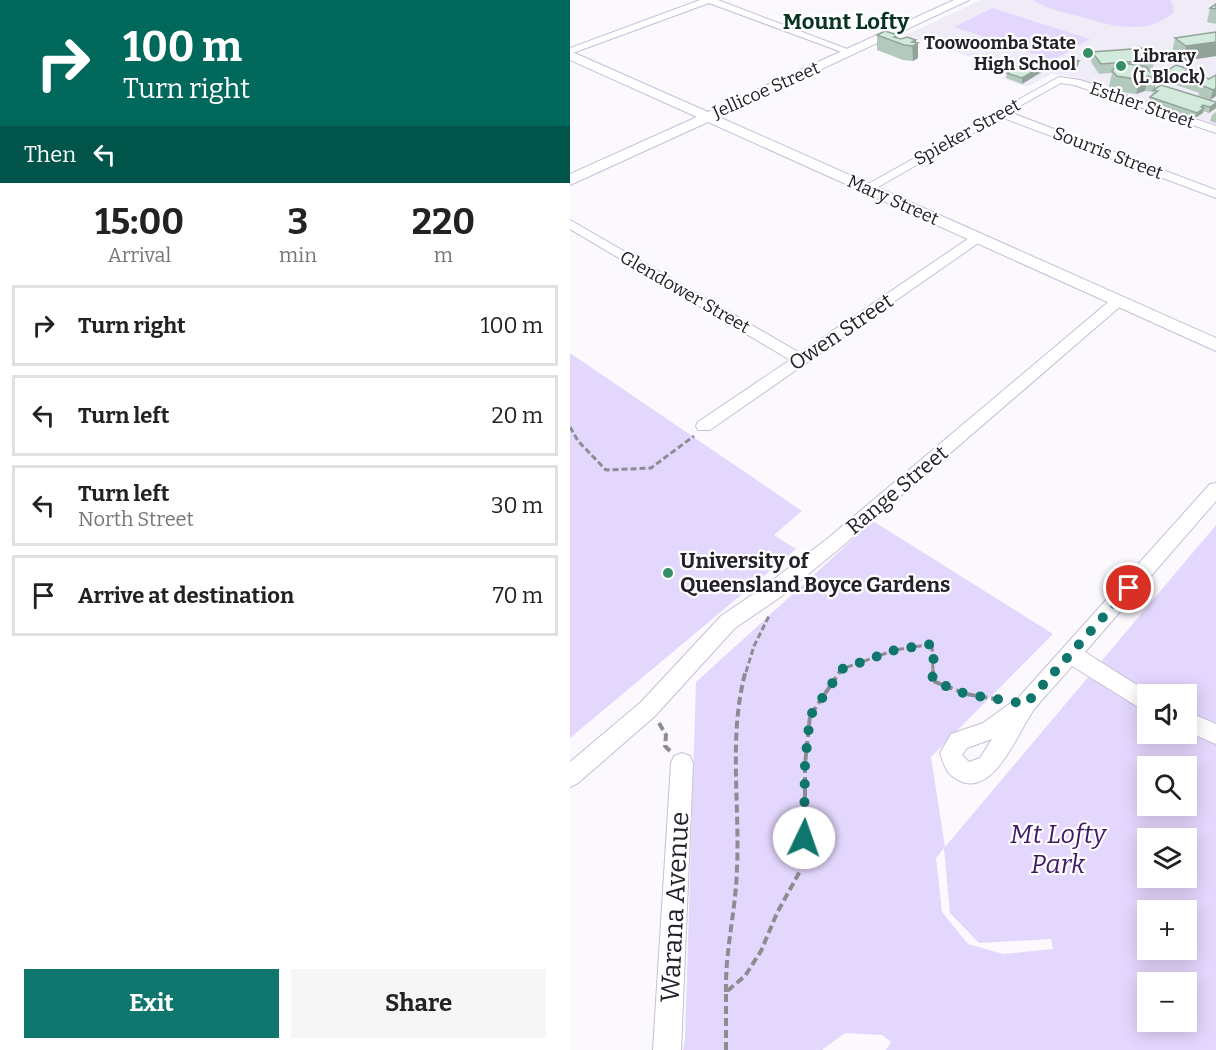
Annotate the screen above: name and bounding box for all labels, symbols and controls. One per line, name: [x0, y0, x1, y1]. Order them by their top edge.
district label: Mount Lofty: [783, 8, 910, 35]
text: 100 m: [123, 22, 242, 72]
icon: right: [24, 24, 102, 102]
place label: Toowoomba State High School: [924, 32, 1076, 75]
place label: Library (L Block): [1133, 45, 1205, 88]
marker: Toowoomba State High School: [1081, 46, 1095, 60]
street label: Jellicoe Street: [708, 56, 823, 124]
marker: Library (L Block): [1114, 59, 1128, 73]
text: Turn right: [123, 73, 250, 105]
street label: Esther Street: [1087, 77, 1198, 133]
street label: Spieker Street: [910, 94, 1024, 170]
street label: Sourris Street: [1050, 122, 1166, 184]
icon: left: [88, 138, 121, 171]
text: Then: [24, 141, 76, 168]
street label: Mary Street: [844, 170, 943, 230]
text: 15:00: [95, 200, 184, 244]
text: 3: [288, 200, 308, 244]
text: 220: [412, 200, 475, 244]
text: Arrival: [108, 243, 171, 267]
text: min: [279, 243, 317, 267]
text: m: [434, 243, 453, 267]
street label: Glendower Street: [616, 246, 754, 338]
street label: Owen Street: [784, 287, 898, 376]
icon: right: [27, 309, 60, 342]
text: Turn right: [78, 312, 186, 339]
text: 100 m: [480, 312, 543, 339]
icon: left: [27, 399, 60, 432]
text: Turn left: [78, 402, 170, 429]
text: 20 m: [492, 402, 543, 429]
street label: Range Street: [841, 440, 953, 540]
text: Turn left: [78, 480, 170, 507]
icon: left: [27, 489, 60, 522]
text: 30 m: [491, 492, 543, 519]
text: North Street: [78, 507, 194, 531]
place label: University of Queensland Boyce Gardens: [680, 548, 950, 598]
pin: [1103, 562, 1154, 613]
marker: University of Queensland Boyce Gardens: [661, 566, 675, 580]
icon: arrive: [1112, 571, 1145, 604]
icon: arrive: [27, 579, 60, 612]
text: Arrive at destination: [78, 582, 294, 609]
text: 70 m: [493, 582, 543, 609]
map controls: [1137, 684, 1197, 1032]
button: sound: [1137, 684, 1197, 744]
button: search: [1137, 756, 1197, 816]
position arrow: [772, 806, 836, 870]
street label: Warana Avenue: [655, 811, 695, 1003]
park label: Mt Lofty Park: [1010, 819, 1108, 880]
button: layers: [1137, 828, 1197, 888]
button: +: [1137, 900, 1197, 960]
button: Exit: [24, 969, 279, 1038]
button: Share: [291, 969, 546, 1038]
button: −: [1137, 972, 1197, 1032]

